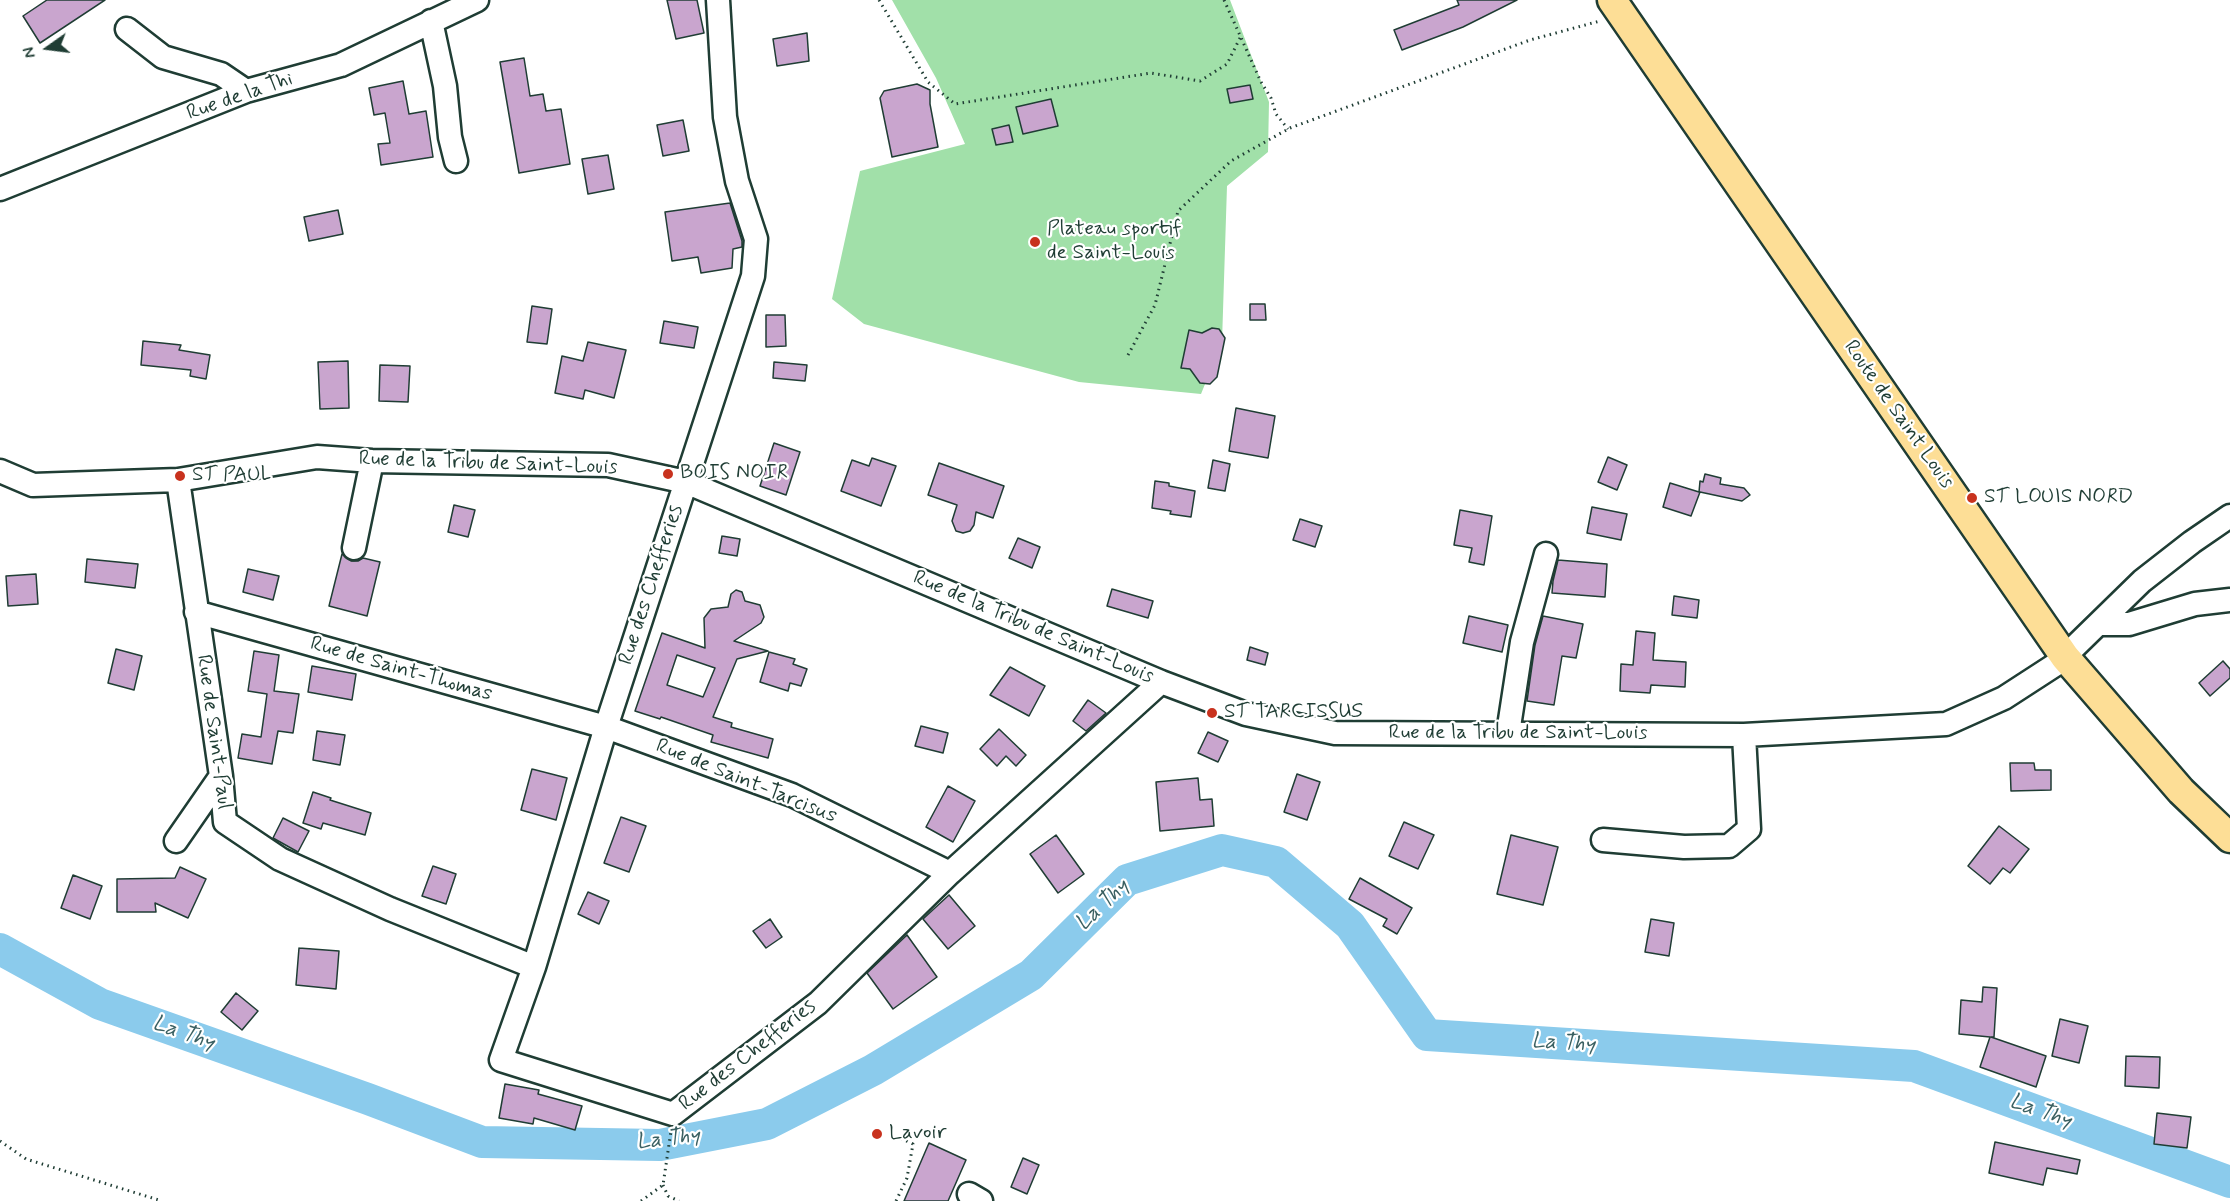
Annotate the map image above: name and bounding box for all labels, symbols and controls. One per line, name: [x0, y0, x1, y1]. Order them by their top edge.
north arrow: [18, 18, 78, 78]
text: N: [19, 45, 42, 60]
street label: Rue de la Thi: [184, 67, 296, 127]
place label: Plateau sportif de Saint-Louis: [1047, 217, 1182, 267]
marker: Plateau sportif de Saint-Louis: [1028, 235, 1042, 249]
street label: Route de Saint Louis: [1837, 336, 1959, 494]
street label: Rue de la Tribu de Saint-Louis: [358, 447, 618, 481]
place label: BOIS NOIR: [680, 461, 788, 487]
place label: ST PAUL: [192, 463, 272, 489]
marker: BOIS NOIR: [661, 467, 675, 481]
marker: ST PAUL: [173, 469, 187, 483]
place label: ST LOUIS NORD: [1984, 485, 2133, 511]
marker: ST LOUIS NORD: [1965, 491, 1979, 505]
street label: Rue des Chefferies: [614, 502, 690, 668]
street label: Rue de la Tribu de Saint-Louis: [909, 566, 1157, 690]
street label: Rue de Saint-Thomas: [307, 632, 495, 708]
street label: Rue de Saint-Paul: [190, 653, 236, 811]
place label: ST TARCISSUS: [1224, 700, 1363, 726]
marker: ST TARCISSUS: [1205, 706, 1219, 720]
street label: Rue de la Tribu de Saint-Louis: [1388, 721, 1648, 747]
street label: Rue de Saint-Tarcisus: [652, 734, 840, 830]
water label: La Thy: [1071, 875, 1135, 937]
street label: Rue des Chefferies: [675, 995, 821, 1117]
water label: La Thy: [149, 1011, 217, 1057]
water label: La Thy: [1530, 1029, 1596, 1059]
water label: La Thy: [2006, 1089, 2074, 1135]
place label: Lavoir: [889, 1121, 947, 1147]
water label: La Thy: [635, 1124, 701, 1156]
marker: Lavoir: [870, 1127, 884, 1141]

